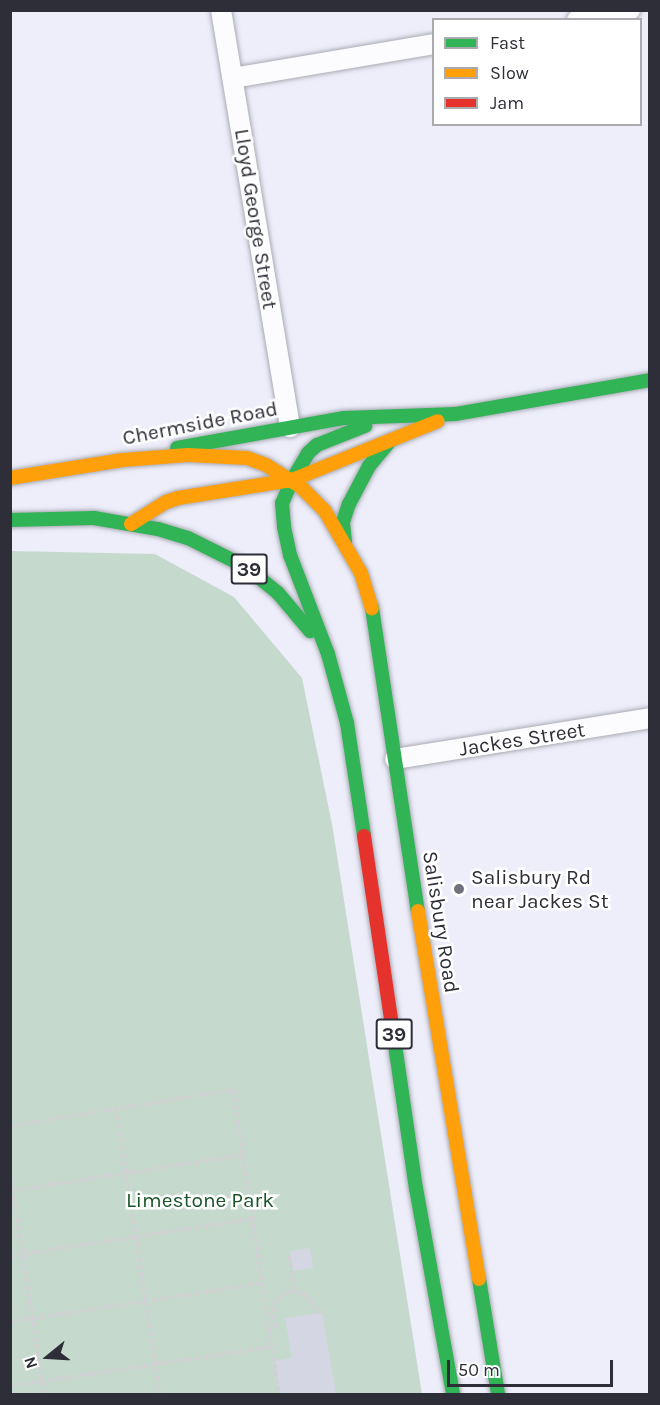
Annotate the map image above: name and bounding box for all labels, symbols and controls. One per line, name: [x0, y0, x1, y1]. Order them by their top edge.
legend: [432, 18, 642, 126]
text: Fast: [490, 32, 525, 54]
text: Slow: [490, 62, 529, 84]
text: Jam: [490, 92, 524, 114]
street label: Lloyd George Street: [229, 127, 283, 311]
street label: Chermside Road: [120, 396, 280, 450]
road number: 39: [230, 552, 268, 586]
street label: Jackes Street: [457, 717, 587, 761]
street label: Salisbury Road: [417, 849, 465, 995]
place label: Salisbury Rd near Jackes St: [471, 864, 609, 914]
marker: Salisbury Rd near Jackes St: [452, 882, 466, 896]
road number: 39: [374, 1017, 414, 1051]
park label: Limestone Park: [126, 1187, 274, 1213]
north arrow: [18, 1327, 78, 1387]
scale bar: [450, 1348, 616, 1386]
text: N: [20, 1354, 41, 1371]
text: 50 m: [458, 1359, 500, 1381]

